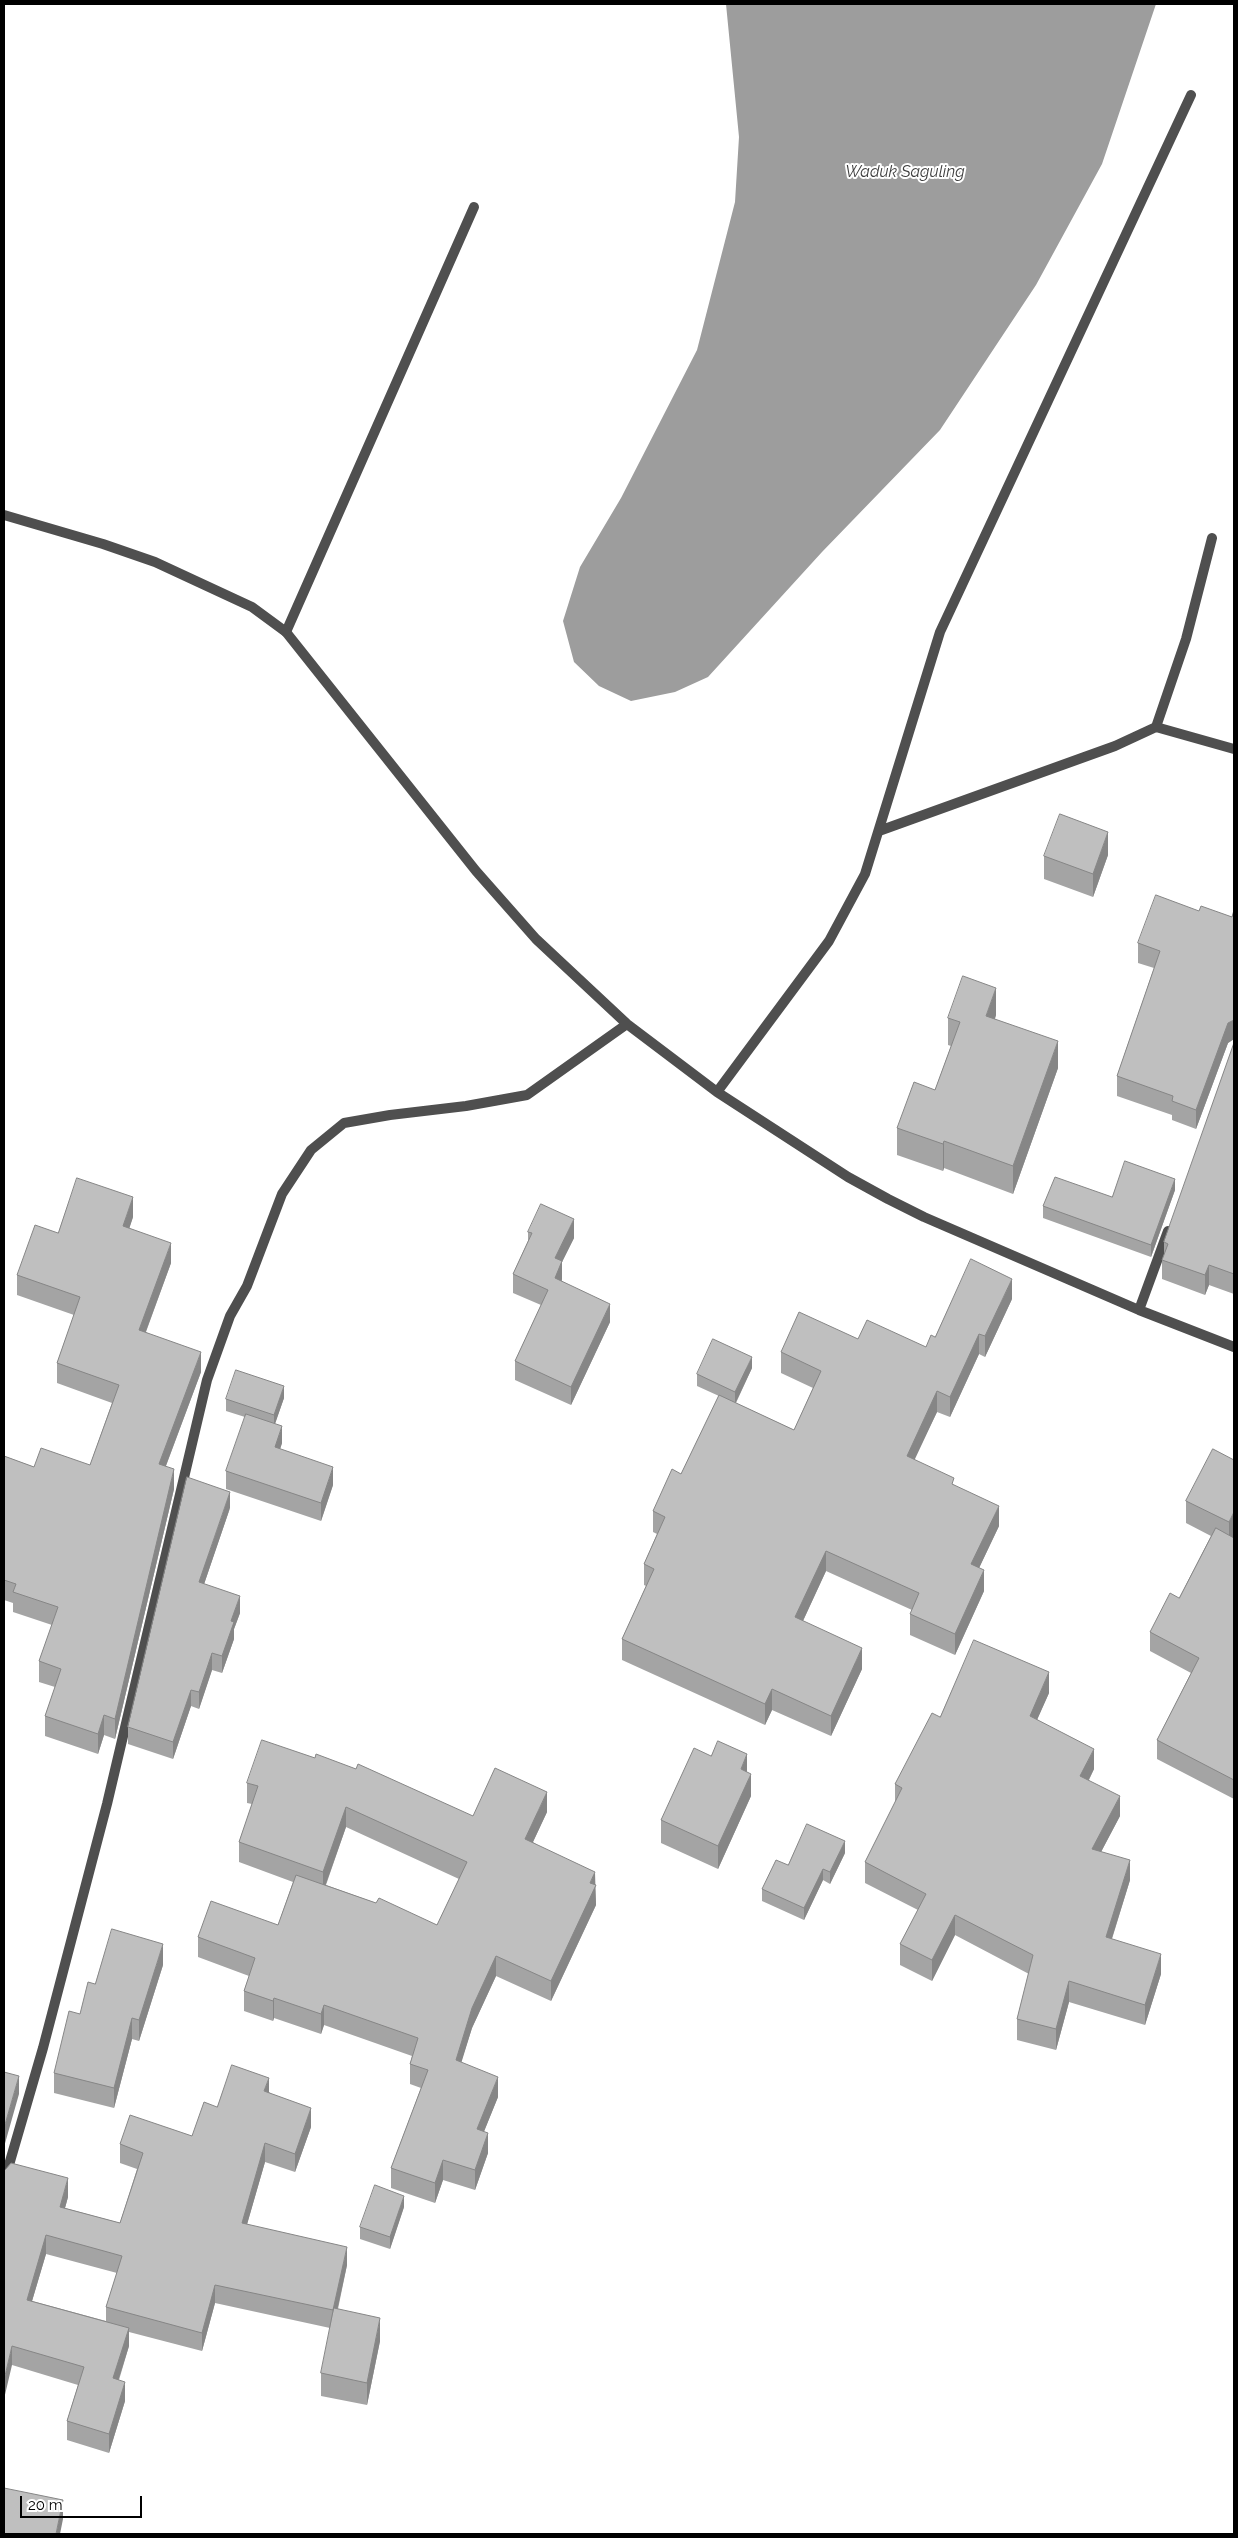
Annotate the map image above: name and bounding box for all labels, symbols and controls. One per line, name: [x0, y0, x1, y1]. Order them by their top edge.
water label: Waduk Saguling: [845, 162, 965, 182]
scale bar: [22, 2486, 145, 2518]
text: 20 m: [28, 2496, 63, 2514]

